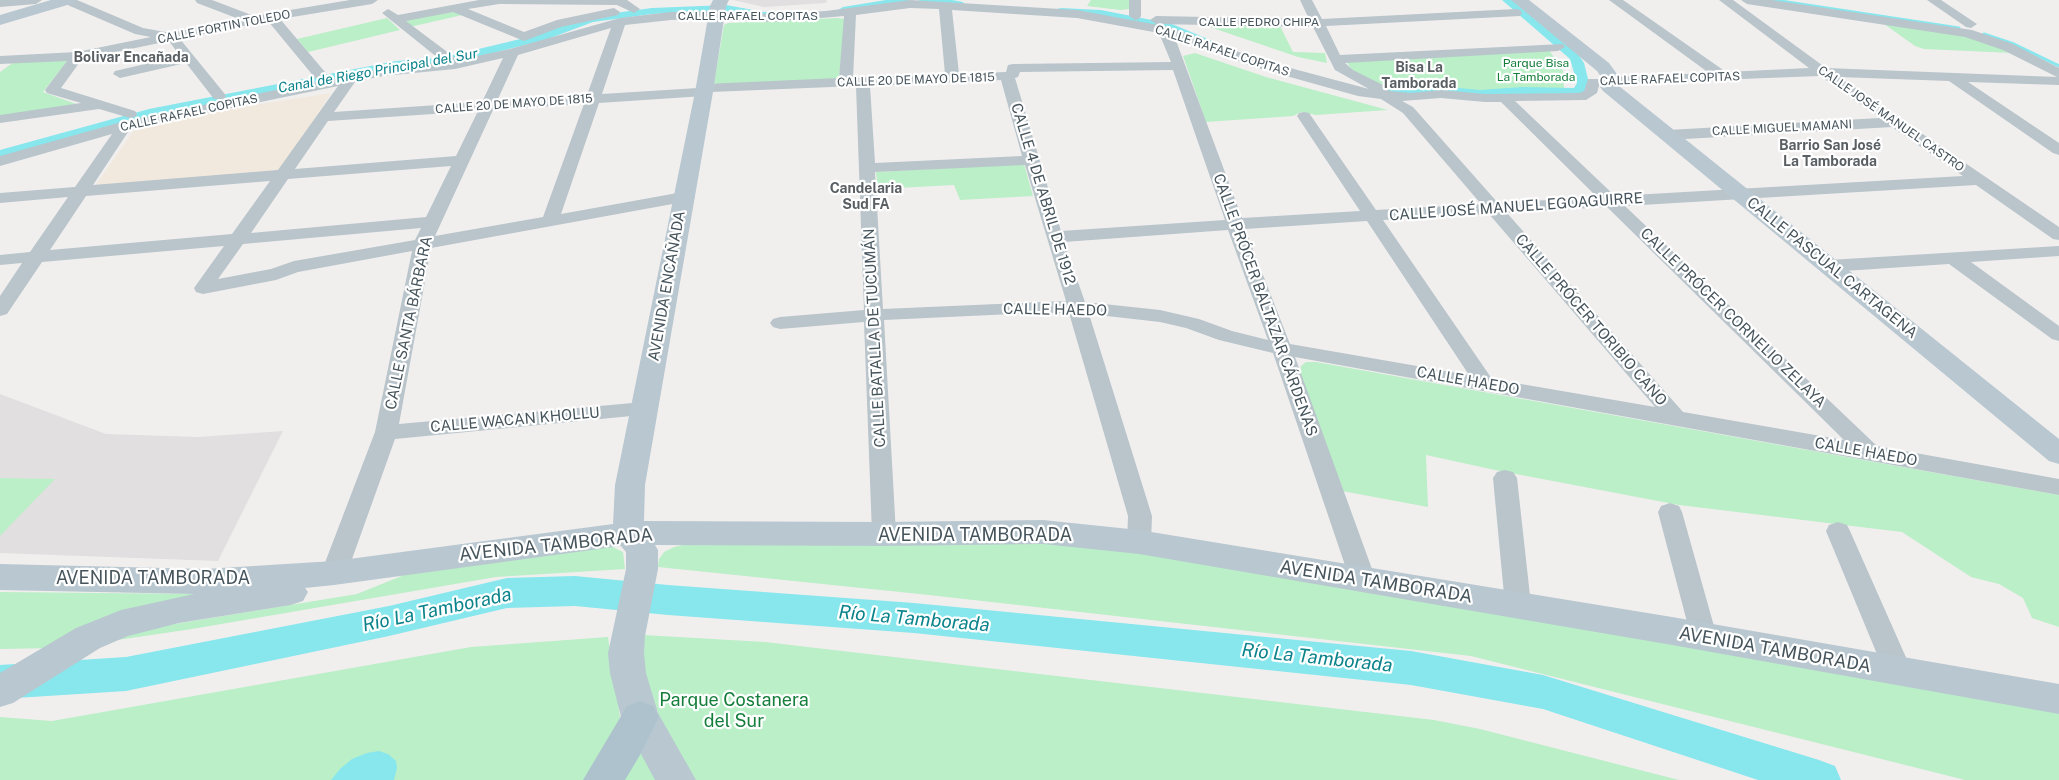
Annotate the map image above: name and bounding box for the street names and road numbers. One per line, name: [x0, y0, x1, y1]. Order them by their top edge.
street label: CALLE FORTIN TOLEDO: [157, 7, 291, 47]
street label: CALLE RAFAEL COPITAS: [678, 9, 818, 23]
street label: CALLE PEDRO CHIPA: [1199, 15, 1319, 29]
street label: CALLE RAFAEL COPITAS: [1153, 22, 1291, 80]
street label: CALLE JOSÉ MANUEL CASTRO: [1815, 63, 1967, 175]
street label: CALLE RAFAEL COPITAS: [1600, 69, 1740, 89]
street label: CALLE 20 DE MAYO DE 1815: [837, 70, 995, 90]
street label: CALLE RAFAEL COPITAS: [119, 91, 259, 135]
street label: CALLE 20 DE MAYO DE 1815: [435, 91, 593, 117]
street label: CALLE 4 DE ABRIL DE 1912: [1007, 101, 1079, 287]
street label: CALLE MIGUEL MAMANI: [1712, 117, 1852, 139]
street label: CALLE PRÓCER BALTAZAR CÁRDENAS: [1209, 171, 1321, 439]
street label: CALLE JOSÉ MANUEL EGOAGUIRRE: [1388, 189, 1644, 225]
street label: CALLE PASCUAL CARTAGENA: [1743, 194, 1921, 342]
street label: AVENIDA ENCAÑADA: [645, 209, 689, 363]
street label: CALLE PRÓCER CORNELIO ZELAYA: [1637, 224, 1829, 412]
street label: CALLE BATALLA DE TUCUMÁN: [860, 228, 890, 448]
street label: CALLE PRÓCER TORIBIO CANO: [1512, 231, 1670, 409]
street label: CALLE SANTA BÁRBARA: [382, 235, 436, 411]
street label: CALLE HAEDO: [1003, 300, 1107, 320]
street label: CALLE HAEDO: [1415, 363, 1521, 399]
street label: CALLE WACAN KHOLLU: [430, 404, 600, 436]
street label: CALLE HAEDO: [1813, 434, 1919, 470]
street label: AVENIDA TAMBORADA: [458, 524, 654, 566]
street label: AVENIDA TAMBORADA: [878, 524, 1072, 546]
street label: AVENIDA TAMBORADA: [1278, 556, 1474, 608]
street label: AVENIDA TAMBORADA: [56, 567, 250, 589]
street label: AVENIDA TAMBORADA: [1677, 622, 1873, 678]

